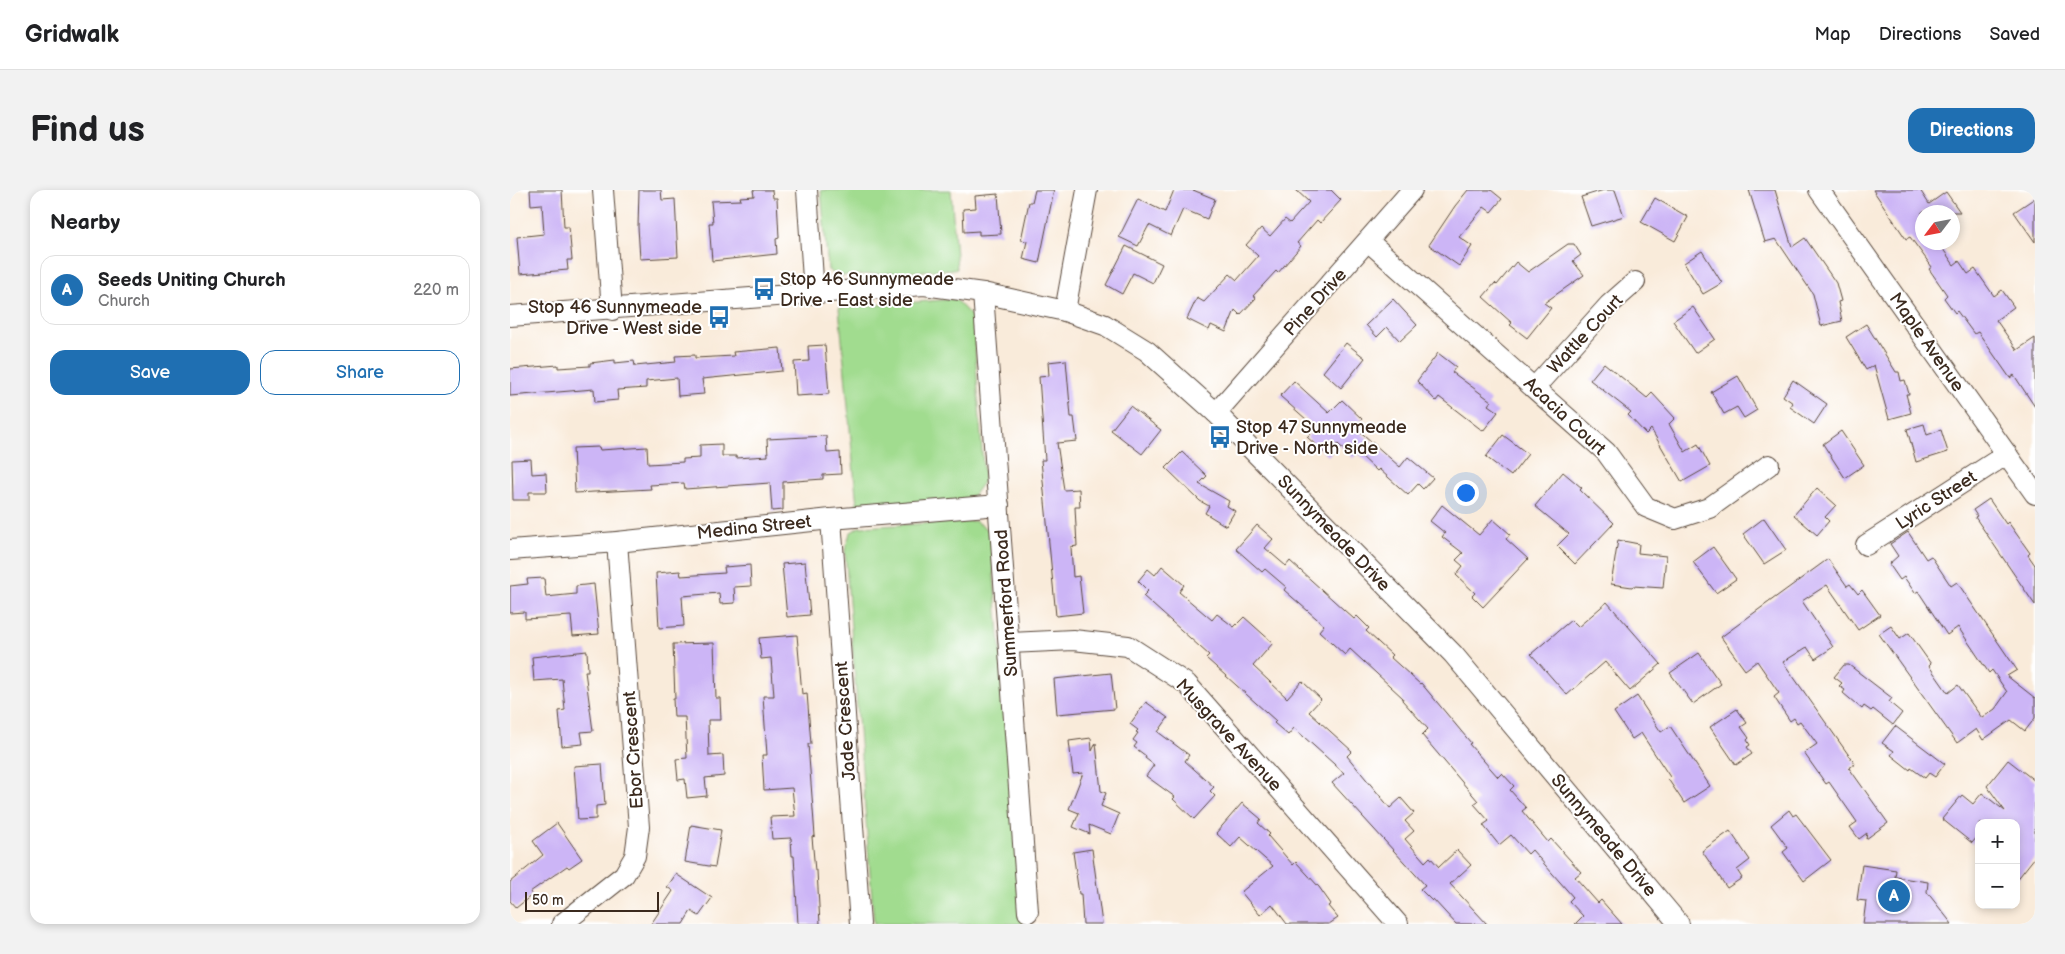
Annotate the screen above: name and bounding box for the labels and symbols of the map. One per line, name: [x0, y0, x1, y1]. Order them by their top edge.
north arrow: [1915, 205, 1960, 250]
street label: Pine Drive: [1280, 264, 1351, 340]
place label: Stop 46 Sunnymeade Drive - East side: [780, 269, 954, 311]
bus stop icon: Stop 46 Sunnymeade Drive - East side: [751, 276, 777, 302]
street label: Maple Avenue: [1885, 289, 1969, 396]
street label: Wattle Court: [1543, 290, 1628, 378]
place label: Stop 46 Sunnymeade Drive - West side: [528, 297, 702, 339]
bus stop icon: Stop 46 Sunnymeade Drive - West side: [706, 304, 732, 330]
street label: Acacia Court: [1519, 373, 1610, 460]
place label: Stop 47 Sunnymeade Drive - North side: [1236, 417, 1407, 459]
bus stop icon: Stop 47 Sunnymeade Drive - North side: [1207, 424, 1233, 450]
street label: Lyric Street: [1892, 466, 1981, 534]
street label: Sunnymeade Drive: [1273, 471, 1395, 596]
your location: [1453, 480, 1479, 506]
street label: Medina Street: [696, 511, 813, 544]
street label: Summerford Road: [991, 529, 1022, 677]
street label: Jade Crescent: [831, 660, 860, 781]
street label: Musgrave Avenue: [1171, 675, 1286, 796]
street label: Ebor Crescent: [619, 690, 648, 810]
street label: Sunnymeade Drive: [1546, 770, 1661, 901]
pin: A: [1878, 877, 1910, 915]
scale bar: [525, 889, 659, 912]

